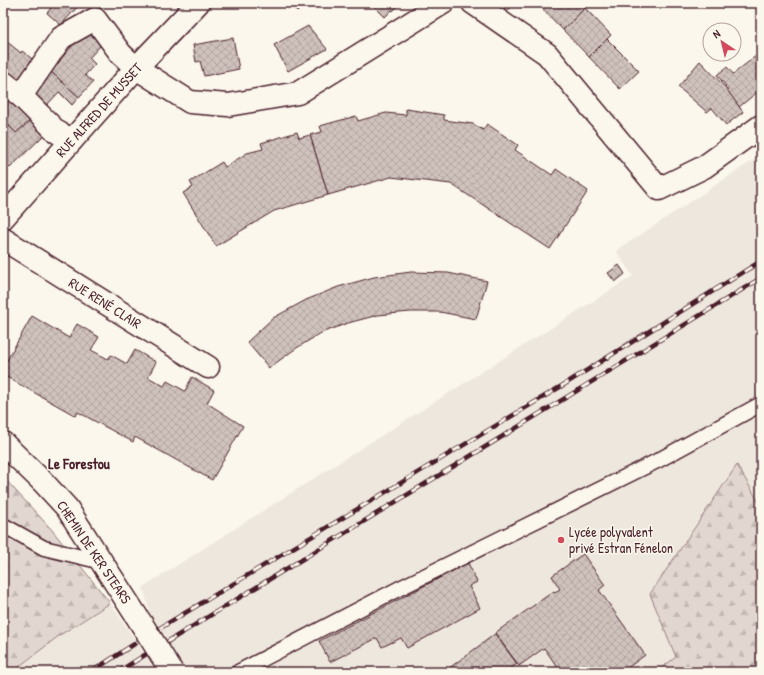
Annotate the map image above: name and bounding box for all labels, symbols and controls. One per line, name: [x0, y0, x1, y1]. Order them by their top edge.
north arrow: [702, 22, 742, 62]
text: N: [710, 26, 723, 41]
street label: RUE ALFRED DE MUSSET: [51, 58, 146, 161]
street label: RUE RENÉ CLAIR: [65, 273, 145, 332]
district label: Le Forestou: [48, 453, 111, 474]
street label: CHEMIN DE KER STEARS: [53, 496, 136, 608]
place label: Lycée polyvalent privé Estran Fénelon: [569, 522, 673, 558]
marker: Lycée polyvalent privé Estran Fénelon: [556, 535, 566, 545]

